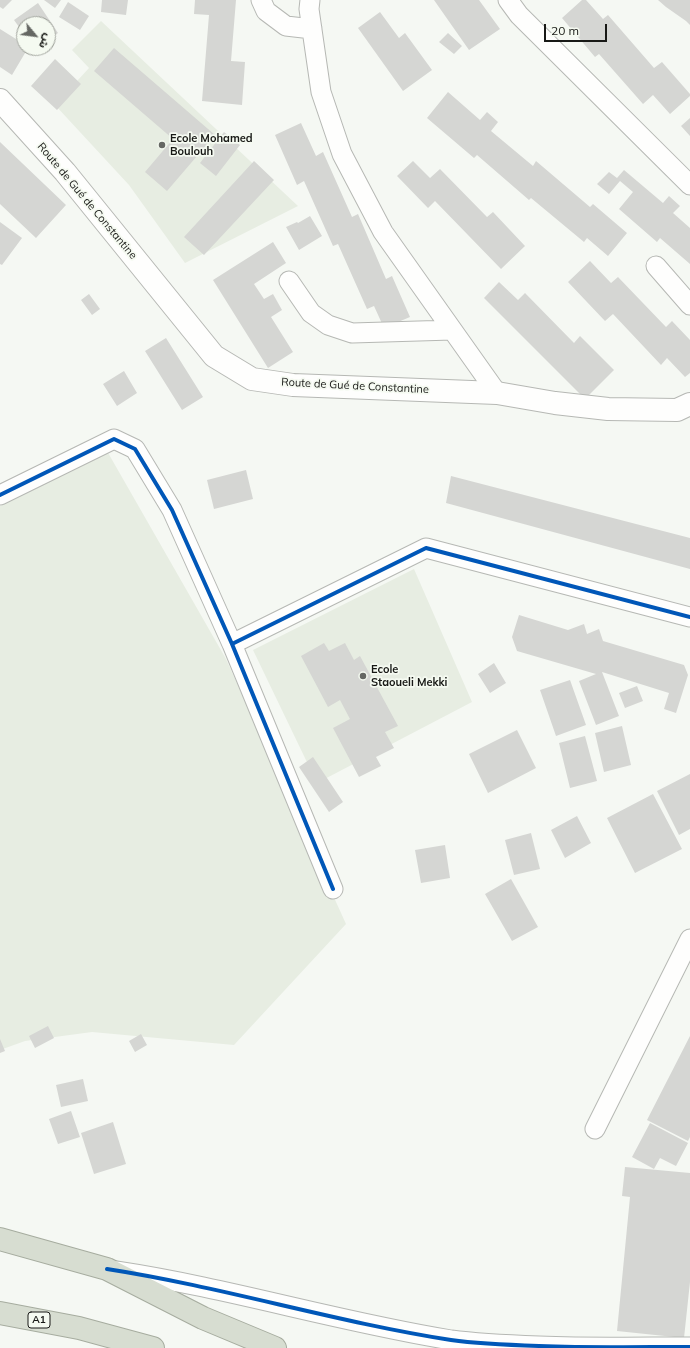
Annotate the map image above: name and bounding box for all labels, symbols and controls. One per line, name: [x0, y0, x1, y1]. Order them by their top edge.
north arrow: [16, 16, 56, 56]
scale bar: [546, 16, 609, 42]
text: 20 m: [551, 23, 579, 38]
text: ش: [36, 31, 55, 51]
place label: Ecole Mohamed Boulouh: [170, 132, 253, 158]
street label: Route de Gué de Constantine: [34, 140, 140, 262]
marker: Ecole Mohamed Boulouh: [157, 140, 167, 150]
street label: Route de Gué de Constantine: [281, 376, 429, 396]
place label: Ecole Staoueli Mekki: [371, 663, 447, 689]
marker: Ecole Staoueli Mekki: [358, 671, 368, 681]
road number: A1: [28, 1312, 50, 1328]

